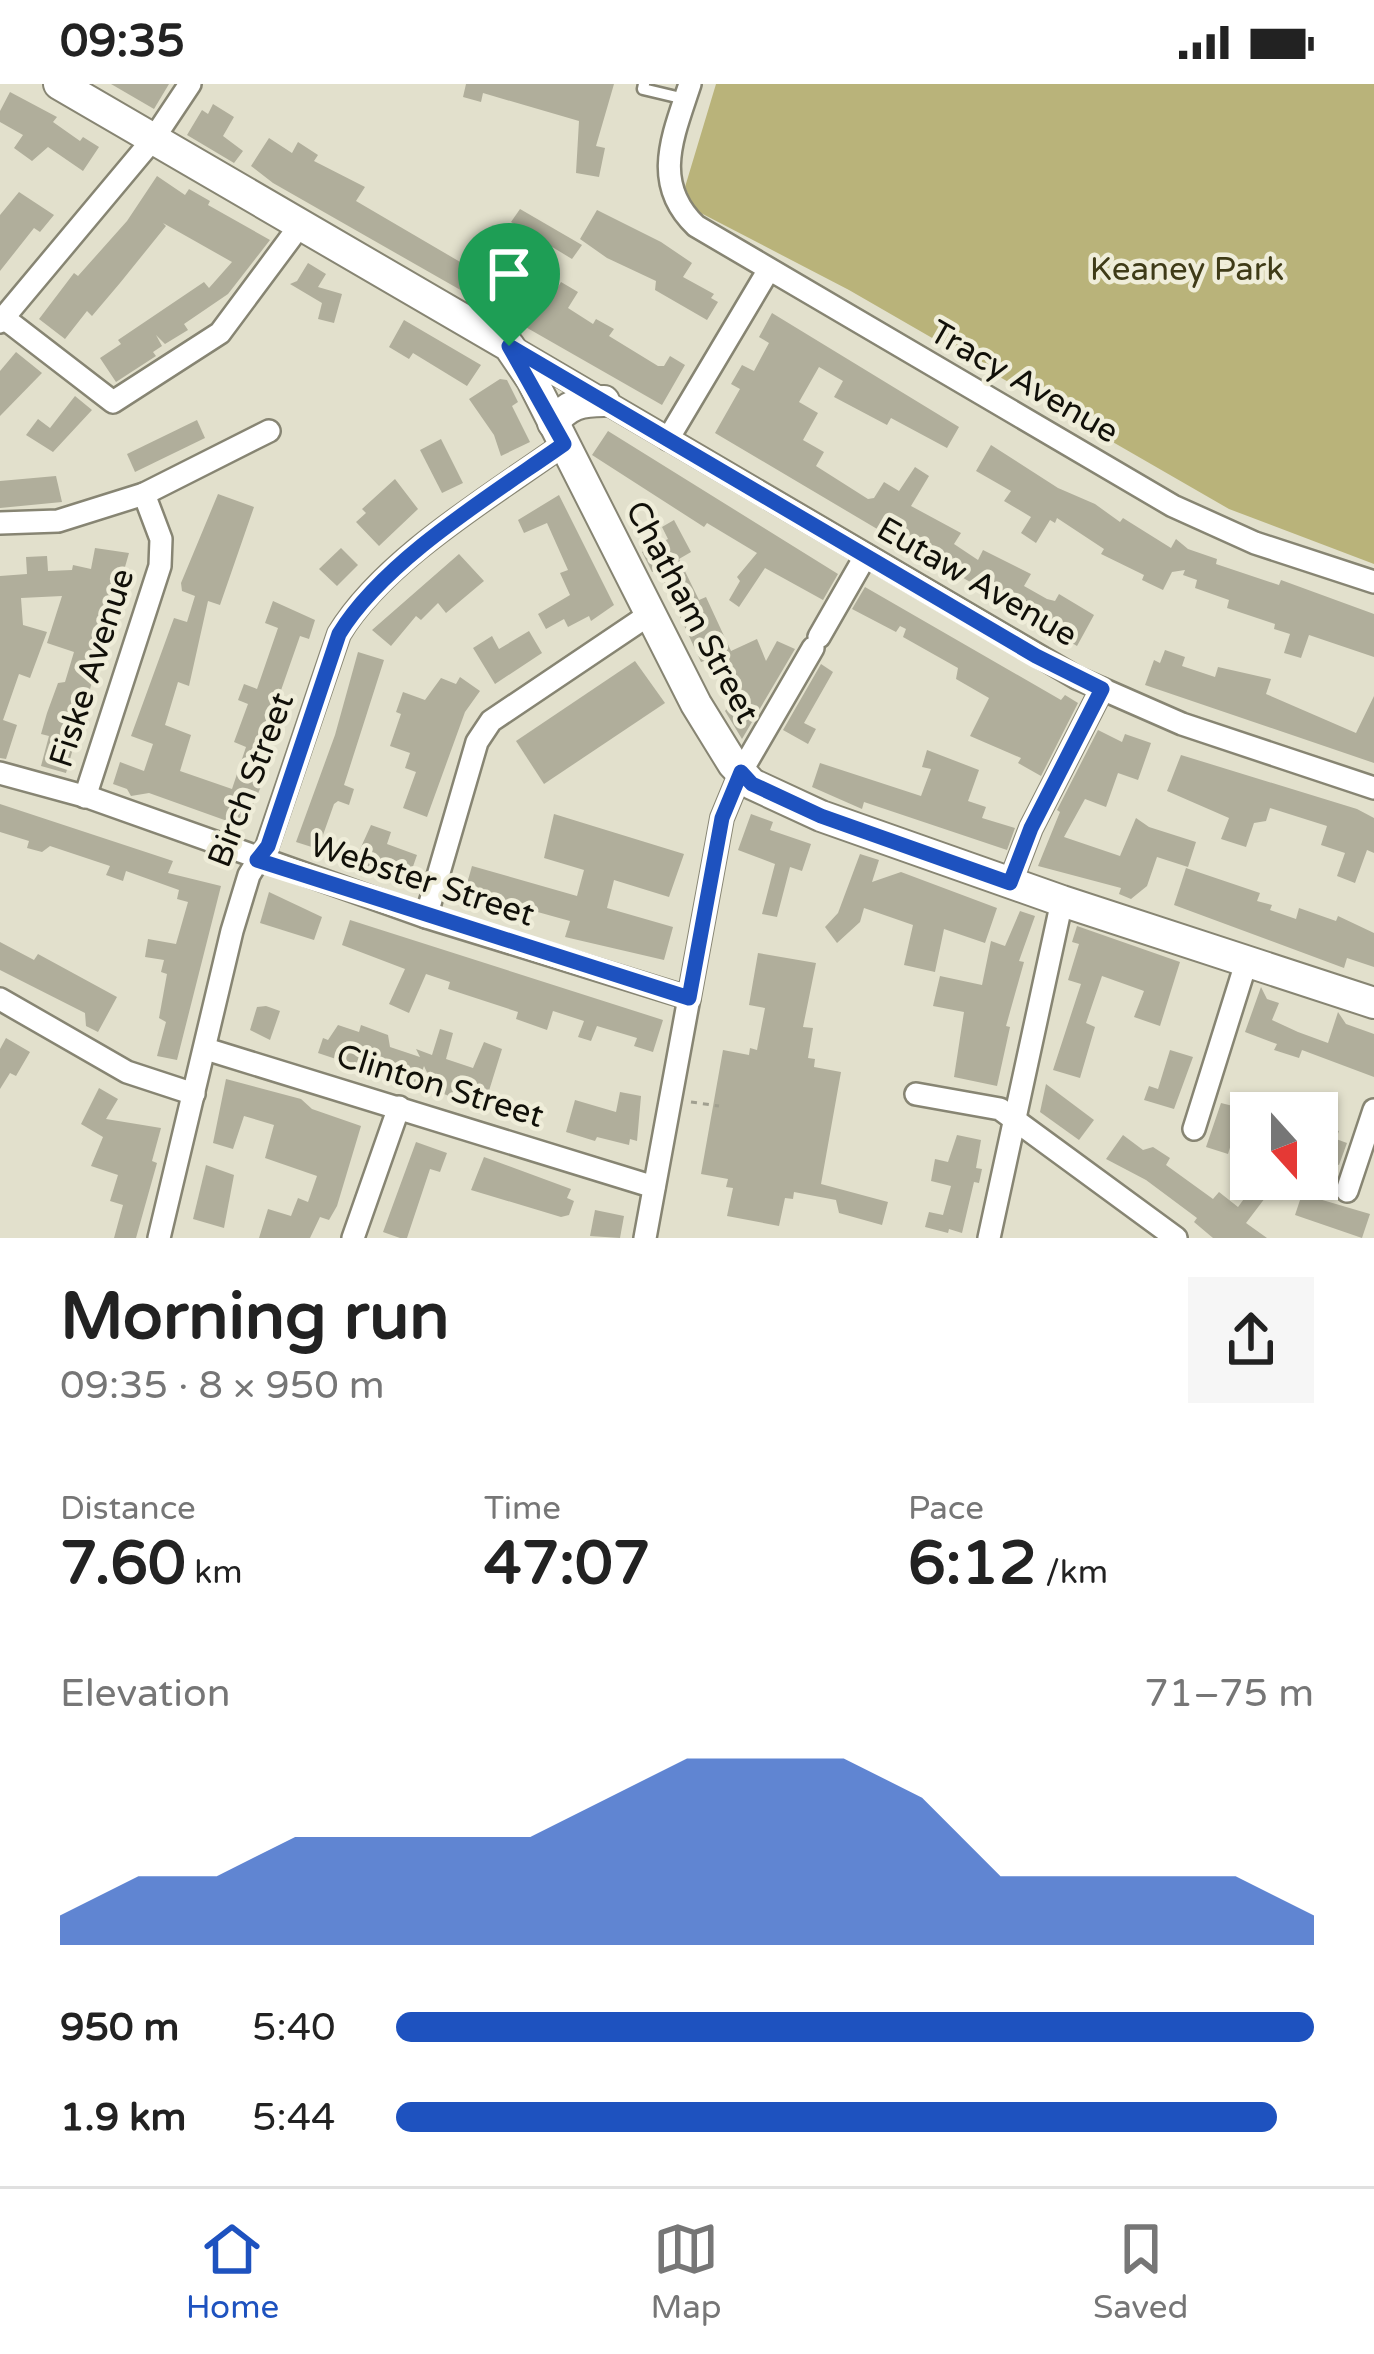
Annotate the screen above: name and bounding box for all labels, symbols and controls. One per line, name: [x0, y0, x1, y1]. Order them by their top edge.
text: 09:35: [60, 15, 185, 69]
pin: [458, 223, 560, 346]
icon: arrive: [476, 241, 542, 307]
park label: Keaney Park: [1090, 250, 1284, 289]
street label: Tracy Avenue: [923, 312, 1125, 452]
street label: Chatham Street: [617, 494, 767, 730]
street label: Eutaw Avenue: [870, 509, 1084, 655]
street label: Fiske Avenue: [42, 564, 142, 772]
street label: Birch Street: [200, 687, 302, 873]
street label: Webster Street: [305, 825, 539, 935]
street label: Clinton Street: [332, 1036, 548, 1136]
north arrow: [1230, 1092, 1338, 1200]
map controls: [1230, 1092, 1338, 1200]
text: Morning run: [60, 1277, 450, 1357]
button: share: [1188, 1277, 1314, 1403]
text: 09:35 · 8 × 950 m: [60, 1362, 385, 1409]
text: Distance: [60, 1489, 196, 1528]
text: Time: [484, 1489, 561, 1528]
text: Pace: [908, 1489, 984, 1528]
text: 7.60: [60, 1528, 186, 1600]
text: 47:07: [484, 1528, 650, 1600]
text: 6:12: [908, 1528, 1037, 1600]
text: km: [186, 1553, 243, 1592]
text: /km: [1037, 1553, 1108, 1592]
text: Elevation: [60, 1670, 230, 1717]
text: 71–75 m: [1144, 1670, 1314, 1717]
text: 950 m: [60, 2004, 179, 2051]
text: 5:40: [252, 2004, 336, 2051]
text: 1.9 km: [60, 2094, 186, 2141]
text: 5:44: [252, 2094, 336, 2141]
tab: Home: [186, 2216, 279, 2327]
tab: Map: [650, 2216, 722, 2327]
tab: Saved: [1093, 2216, 1188, 2327]

